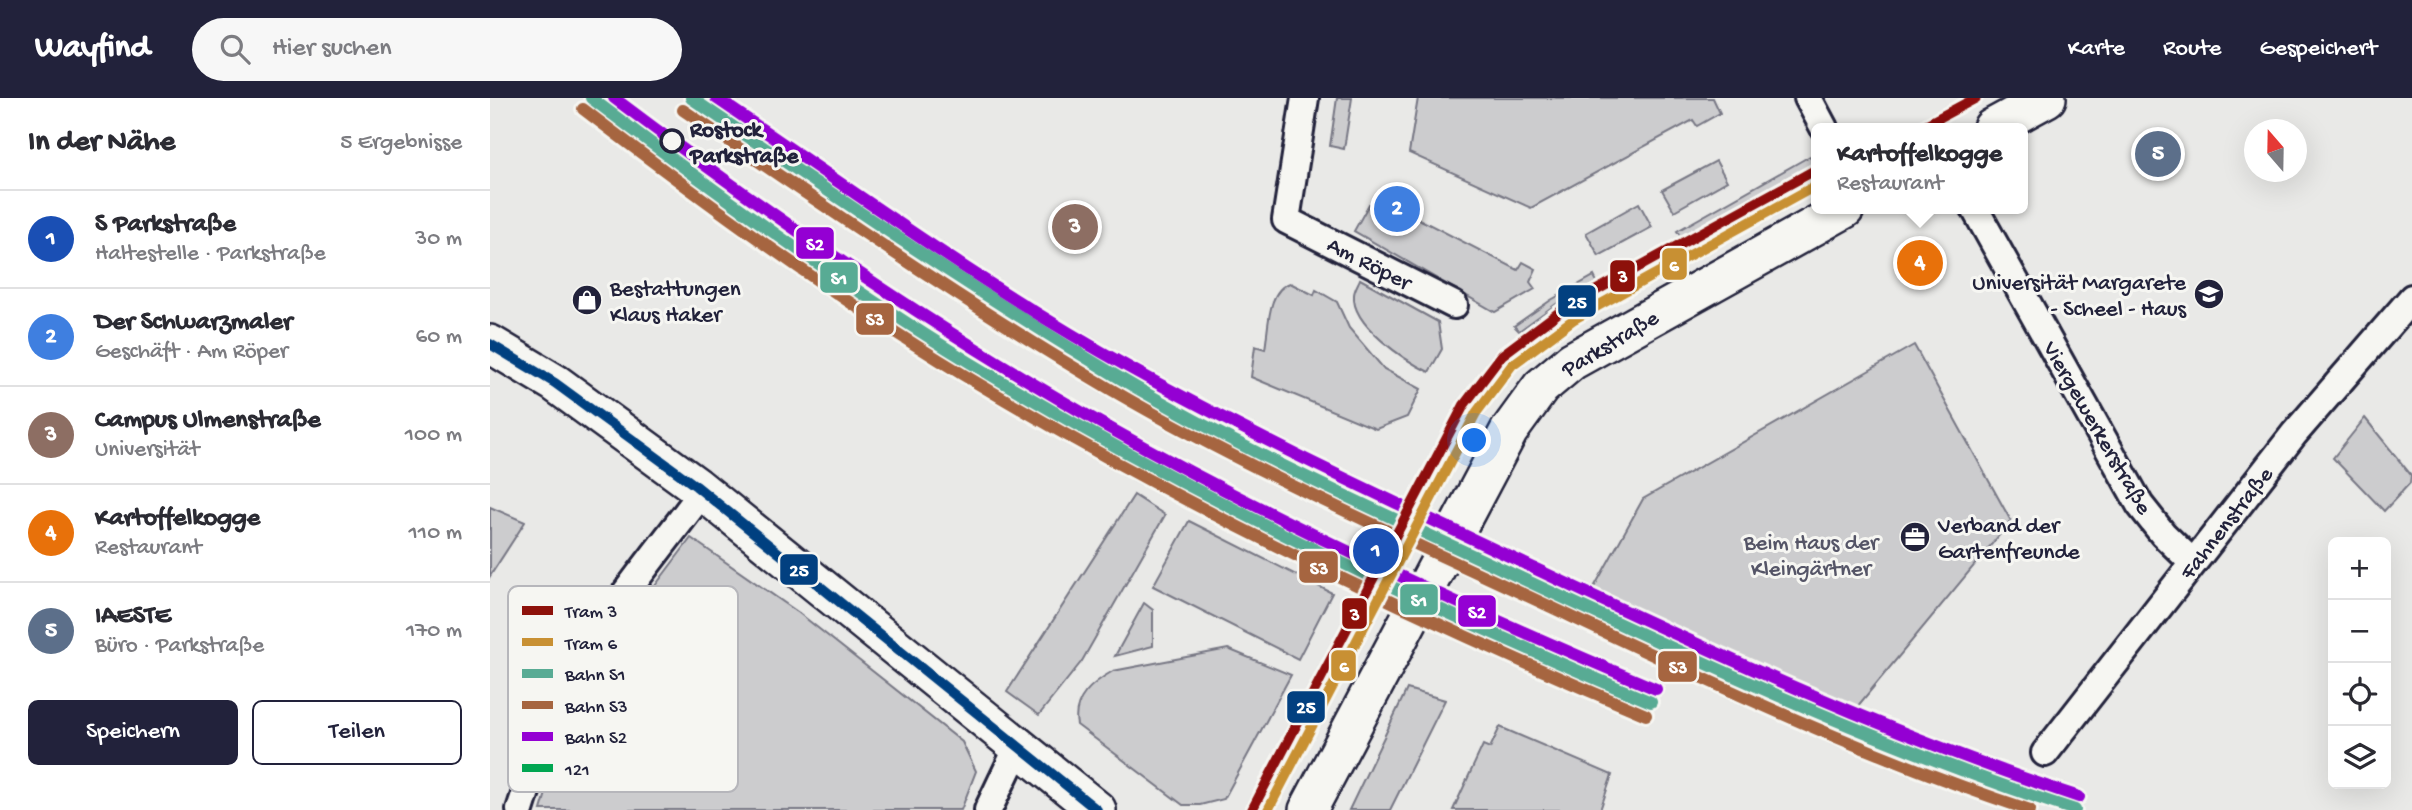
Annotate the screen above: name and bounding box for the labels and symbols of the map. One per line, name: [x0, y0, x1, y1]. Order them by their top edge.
place label: Rostock Parkstraße: [688, 118, 800, 171]
north arrow: [2244, 119, 2307, 182]
pin: 5: [2135, 128, 2181, 180]
marker: Rostock Parkstraße: [660, 129, 684, 153]
pin: 2: [1374, 183, 1420, 235]
pin: 3: [1052, 201, 1098, 253]
line badge: S2: [795, 226, 835, 260]
street label: Am Röper: [1322, 233, 1417, 299]
text: S2: [806, 235, 825, 258]
pin: 4: [1897, 237, 1943, 289]
line badge: 6: [1661, 247, 1688, 281]
text: 6: [1669, 256, 1679, 279]
line badge: 3: [1609, 259, 1636, 293]
line badge: S1: [819, 261, 859, 294]
text: 3: [1617, 267, 1628, 290]
text: S1: [831, 269, 847, 292]
place label: Universität Margarete - Scheel - Haus: [1972, 271, 2187, 324]
place label: Bestattungen Klaus Haker: [609, 277, 741, 330]
school or university icon: Universität Margarete - Scheel - Haus: [2192, 277, 2226, 311]
shop icon: Bestattungen Klaus Haker: [570, 283, 604, 317]
line badge: 25: [1557, 284, 1597, 318]
text: 25: [1567, 293, 1587, 316]
line badge: S3: [855, 302, 895, 336]
street label: Parkstraße: [1556, 305, 1665, 385]
text: S3: [866, 310, 884, 333]
street label: Viergewerkerstraße: [2035, 336, 2157, 521]
your location: [1457, 423, 1491, 457]
street label: Fahnenstraße: [2175, 462, 2281, 587]
place label: Verband der Gartenfreunde: [1937, 514, 2081, 567]
office icon: Verband der Gartenfreunde: [1898, 520, 1932, 554]
pin: 1: [1353, 525, 1399, 577]
park label: Beim Haus der Kleingärtner: [1743, 531, 1880, 584]
line badge: S3: [1298, 550, 1339, 584]
line badge: 25: [779, 553, 819, 586]
text: S3: [1310, 559, 1328, 582]
text: 25: [789, 561, 809, 584]
line badge: S1: [1399, 583, 1439, 616]
legend: [508, 586, 738, 792]
text: S1: [1411, 591, 1427, 614]
line badge: S2: [1457, 594, 1497, 628]
line badge: 3: [1341, 597, 1368, 630]
text: Tram 3: [564, 602, 618, 625]
text: S2: [1468, 603, 1487, 626]
text: 3: [1349, 605, 1360, 628]
text: Tram 6: [564, 634, 618, 657]
line badge: 6: [1330, 649, 1357, 682]
line badge: S3: [1657, 650, 1698, 683]
text: 6: [1339, 657, 1349, 680]
text: S3: [1669, 658, 1687, 681]
text: Bahn S1: [564, 665, 625, 688]
line badge: 25: [1286, 690, 1326, 724]
text: Bahn S3: [564, 697, 628, 720]
text: 25: [1296, 698, 1316, 721]
text: Bahn S2: [564, 728, 627, 751]
text: 121: [564, 760, 590, 783]

